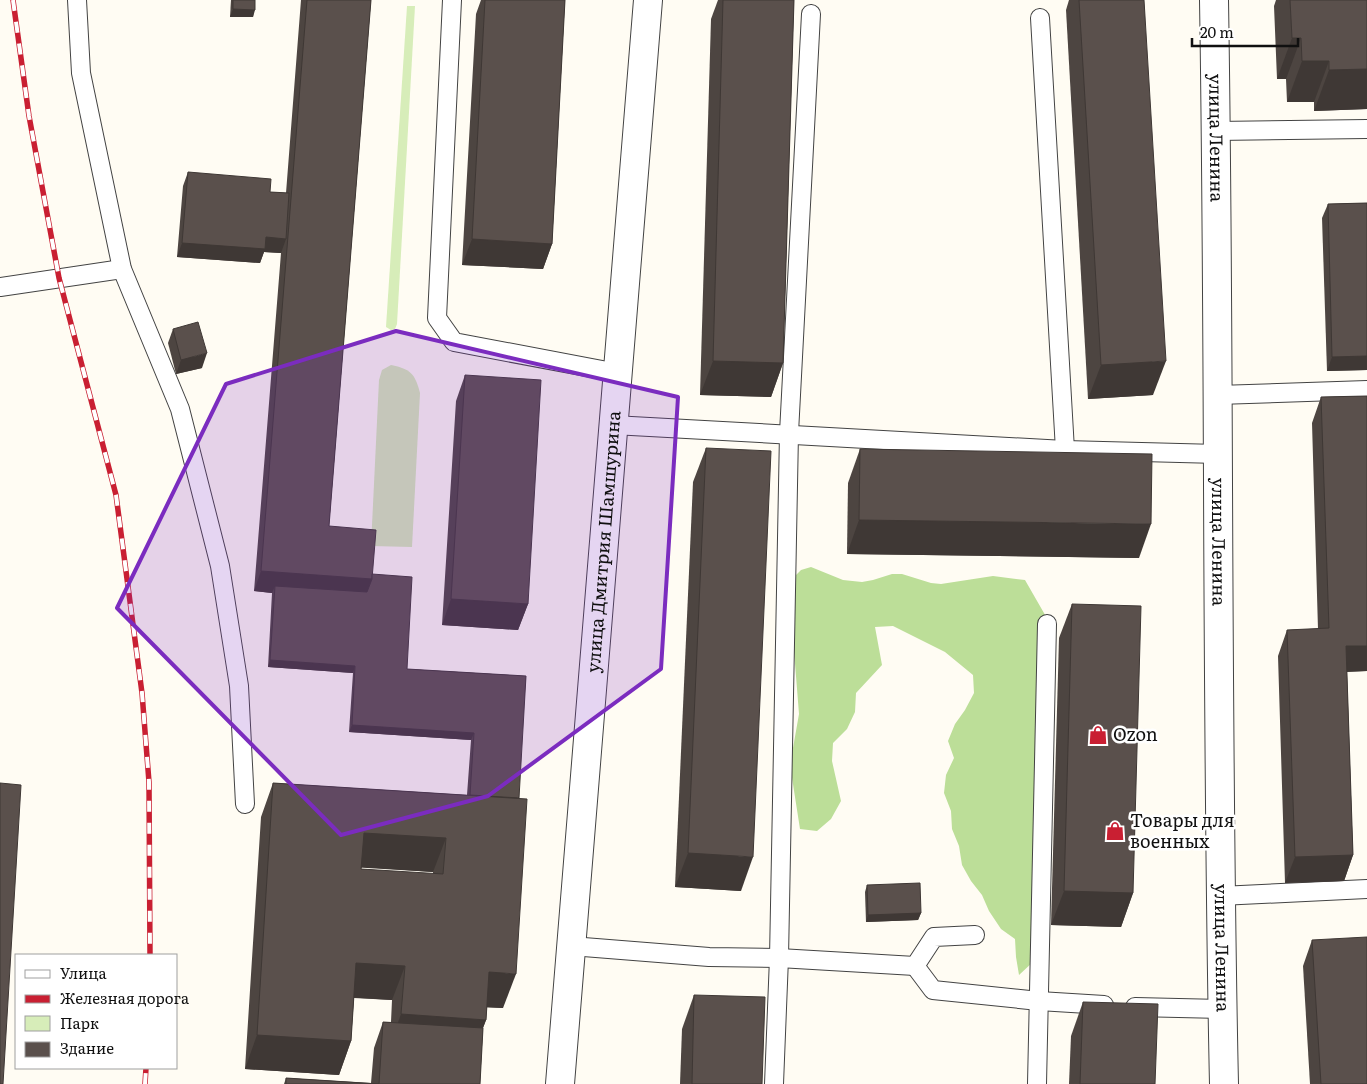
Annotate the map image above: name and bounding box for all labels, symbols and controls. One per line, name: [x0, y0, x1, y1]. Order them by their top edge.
scale bar: [1192, 15, 1298, 47]
text: 20 m: [1200, 20, 1234, 43]
street label: улица Ленина: [1203, 74, 1231, 203]
street label: улица Дмитрия Шамшурина: [578, 409, 627, 674]
street label: улица Ленина: [1206, 478, 1234, 607]
place label: Ozon: [1113, 720, 1158, 747]
shop icon: Ozon: [1087, 724, 1109, 746]
place label: Товары для военных: [1130, 806, 1235, 854]
shop icon: Товары для военных: [1104, 820, 1126, 842]
street label: улица Ленина: [1209, 884, 1238, 1013]
legend: [15, 954, 178, 1069]
text: Улица: [60, 961, 108, 984]
text: Железная дорога: [60, 986, 190, 1009]
text: Парк: [60, 1011, 99, 1034]
text: Здание: [60, 1036, 114, 1059]

